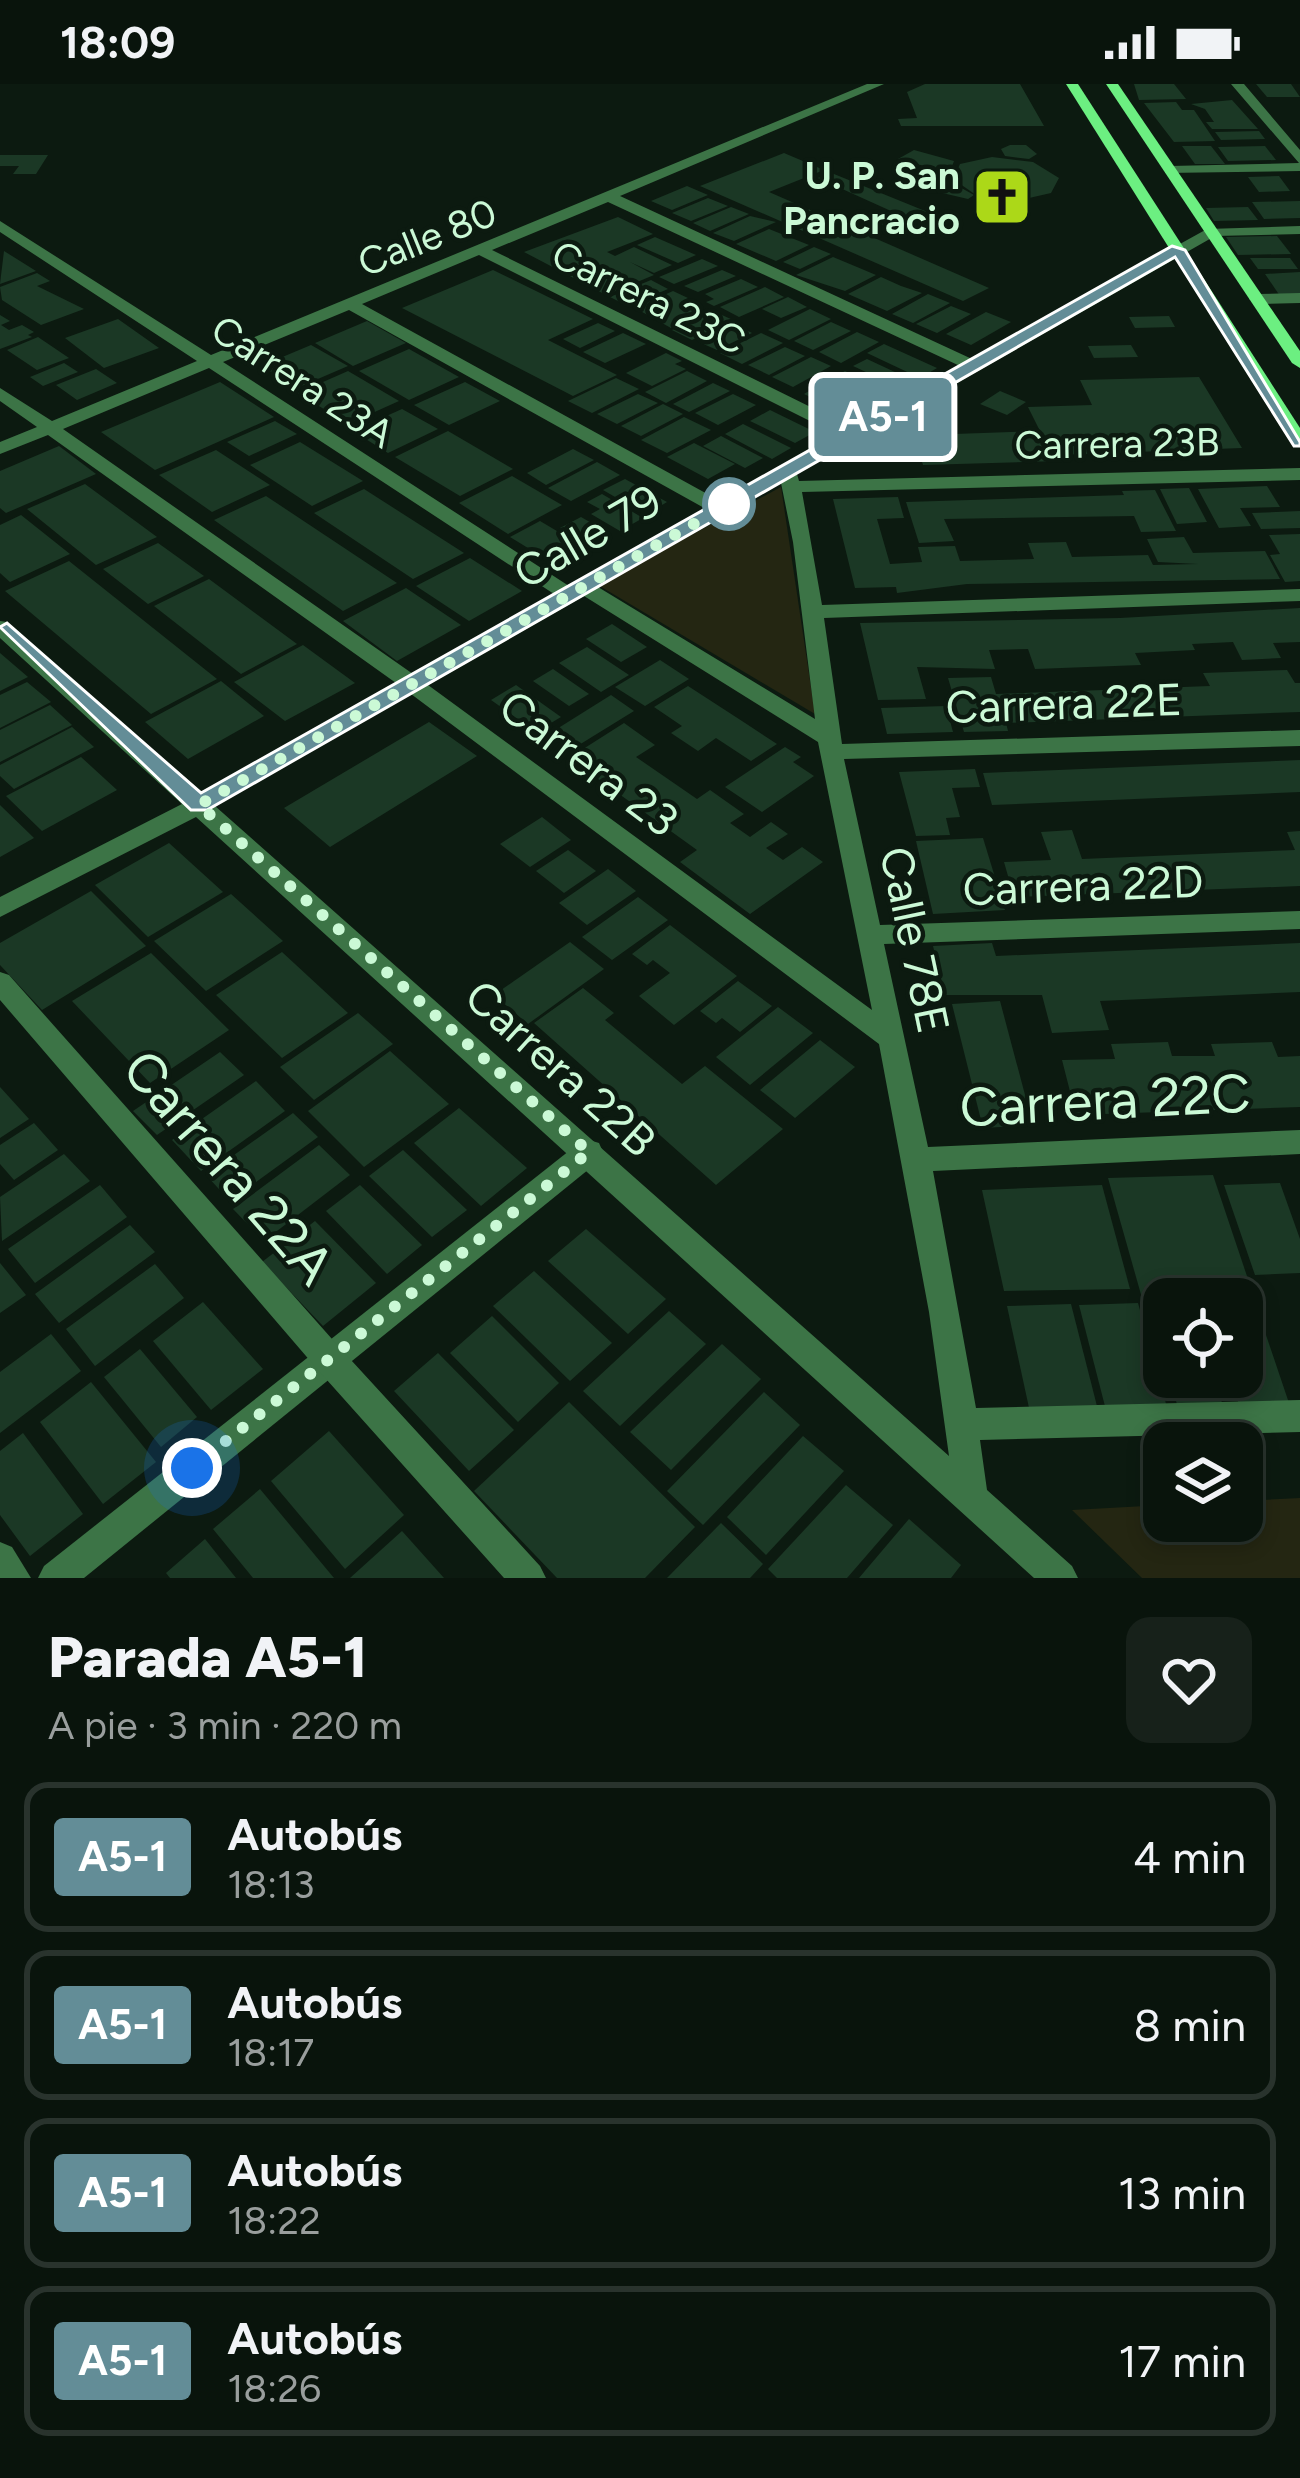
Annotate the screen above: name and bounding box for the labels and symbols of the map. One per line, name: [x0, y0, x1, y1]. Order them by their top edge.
place label: U. P. San Pancracio: [783, 152, 960, 244]
church icon: U. P. San Pancracio: [971, 166, 1033, 228]
street label: Calle 80: [351, 189, 503, 286]
street label: Carrera 23C: [544, 230, 753, 364]
street label: Carrera 23A: [203, 305, 403, 458]
line badge: A5-1: [799, 378, 967, 456]
street label: Carrera 23B: [1014, 418, 1220, 469]
street label: Calle 79: [504, 472, 670, 600]
unlabelled marker: [704, 479, 754, 529]
street label: Carrera 22E: [945, 672, 1183, 734]
street label: Carrera 23: [489, 678, 689, 848]
street label: Calle 78E: [869, 842, 961, 1038]
street label: Carrera 22D: [962, 854, 1204, 916]
street label: Carrera 22B: [455, 968, 667, 1168]
street label: Carrera 22A: [109, 1037, 348, 1298]
street label: Carrera 22C: [958, 1060, 1252, 1141]
your location: [162, 1438, 222, 1498]

